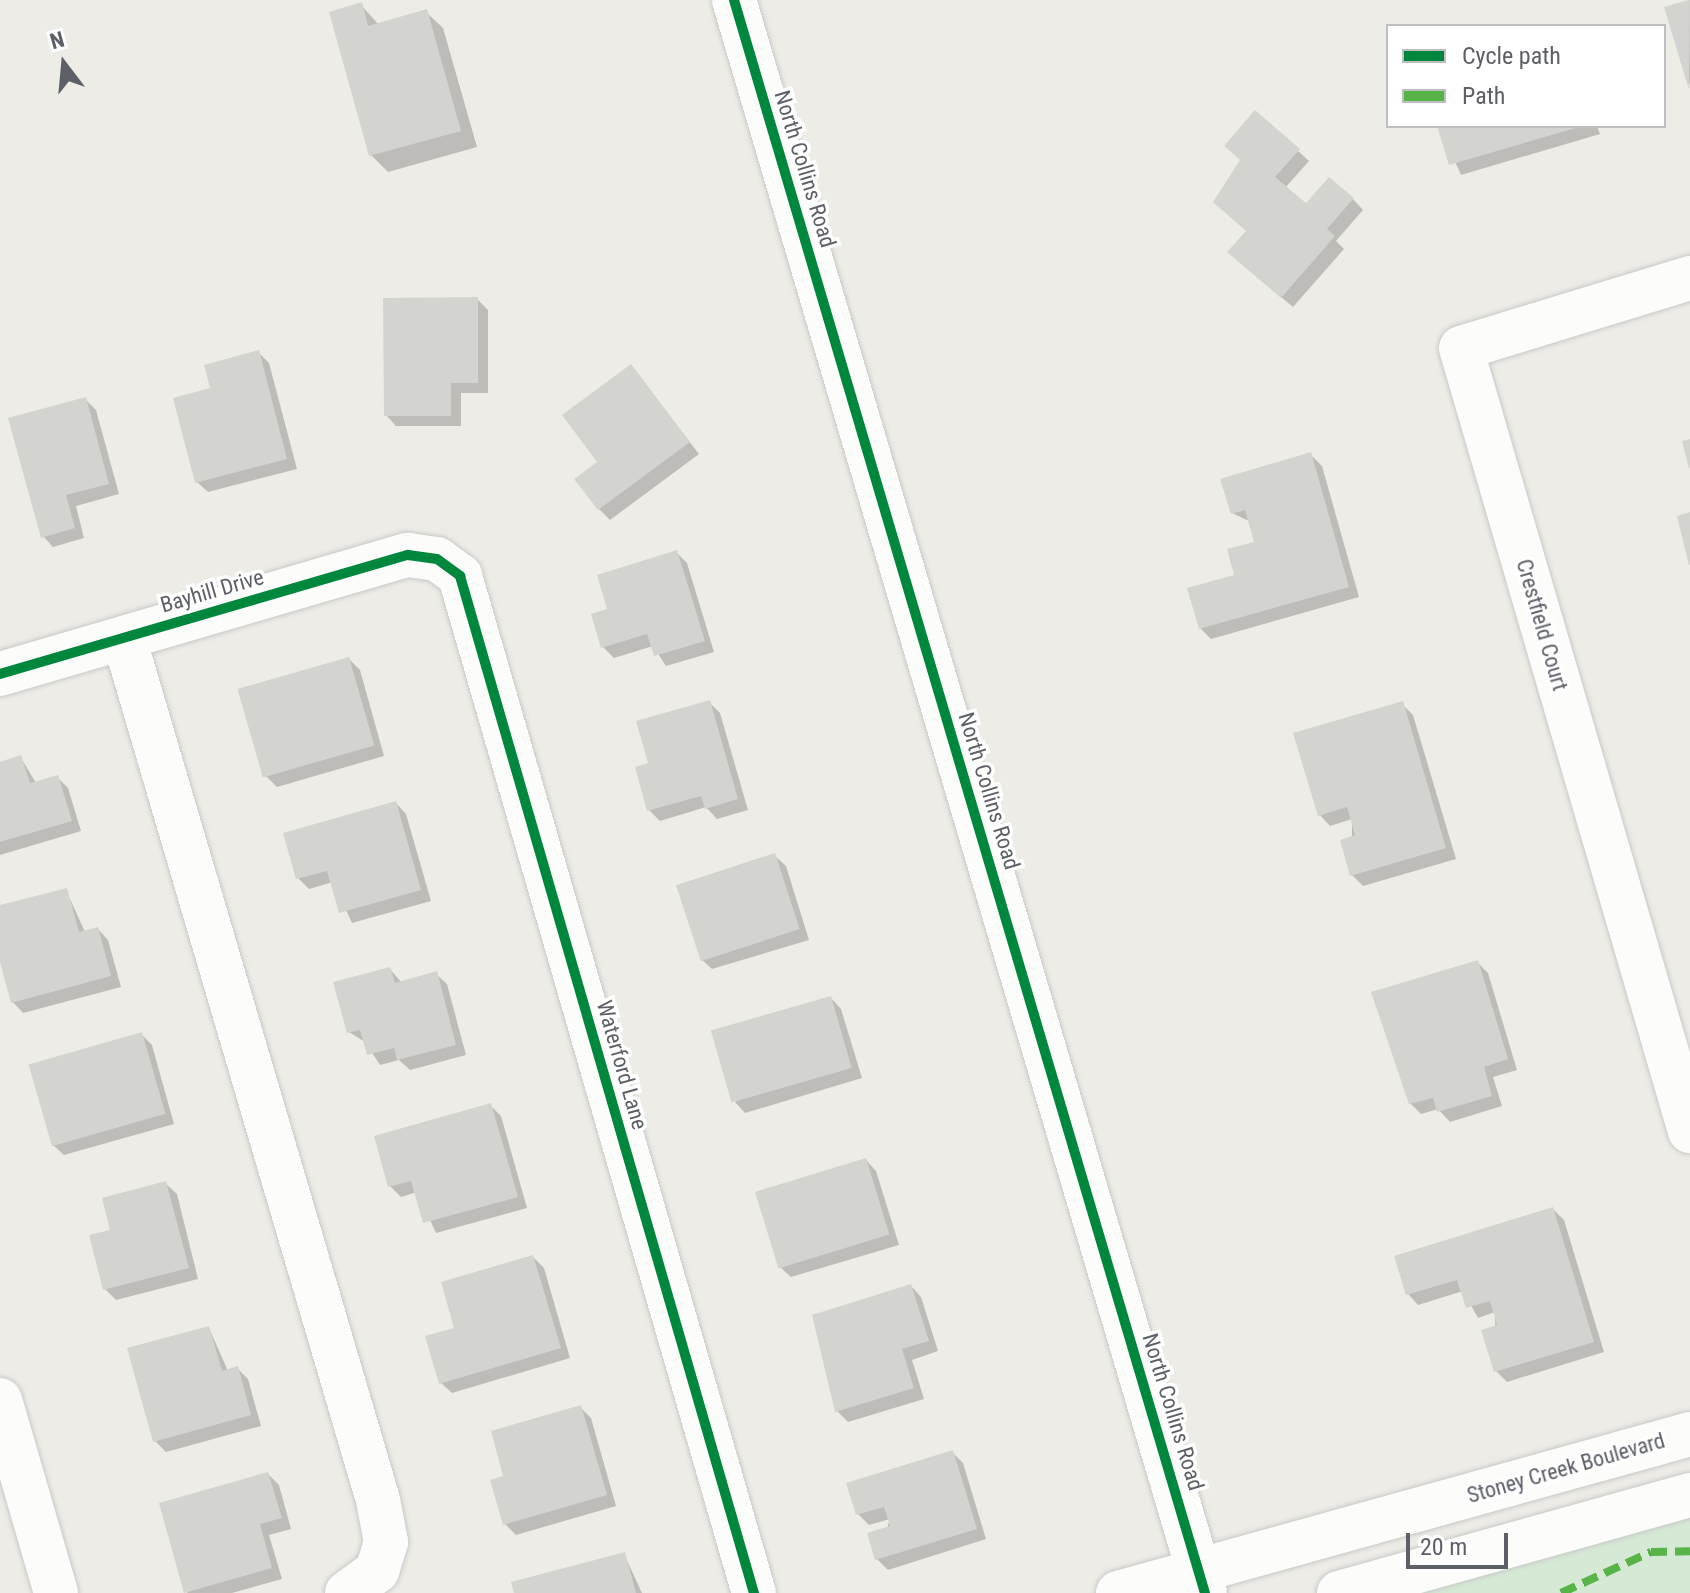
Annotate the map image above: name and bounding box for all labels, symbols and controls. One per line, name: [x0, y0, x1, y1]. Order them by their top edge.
north arrow: [24, 24, 104, 104]
legend: [1386, 24, 1666, 128]
text: N: [47, 27, 67, 54]
text: Cycle path: [1462, 42, 1561, 70]
text: Path: [1462, 82, 1505, 110]
street label: North Collins Road: [769, 87, 841, 251]
street label: Crestfield Court: [1511, 556, 1573, 694]
street label: Bayhill Drive: [157, 564, 267, 618]
street label: North Collins Road: [953, 709, 1025, 873]
street label: Waterford Lane: [591, 997, 653, 1133]
street label: North Collins Road: [1137, 1330, 1209, 1494]
street label: Stoney Creek Boulevard: [1464, 1427, 1668, 1509]
scale bar: [1410, 1517, 1512, 1567]
text: 20 m: [1420, 1533, 1467, 1561]

